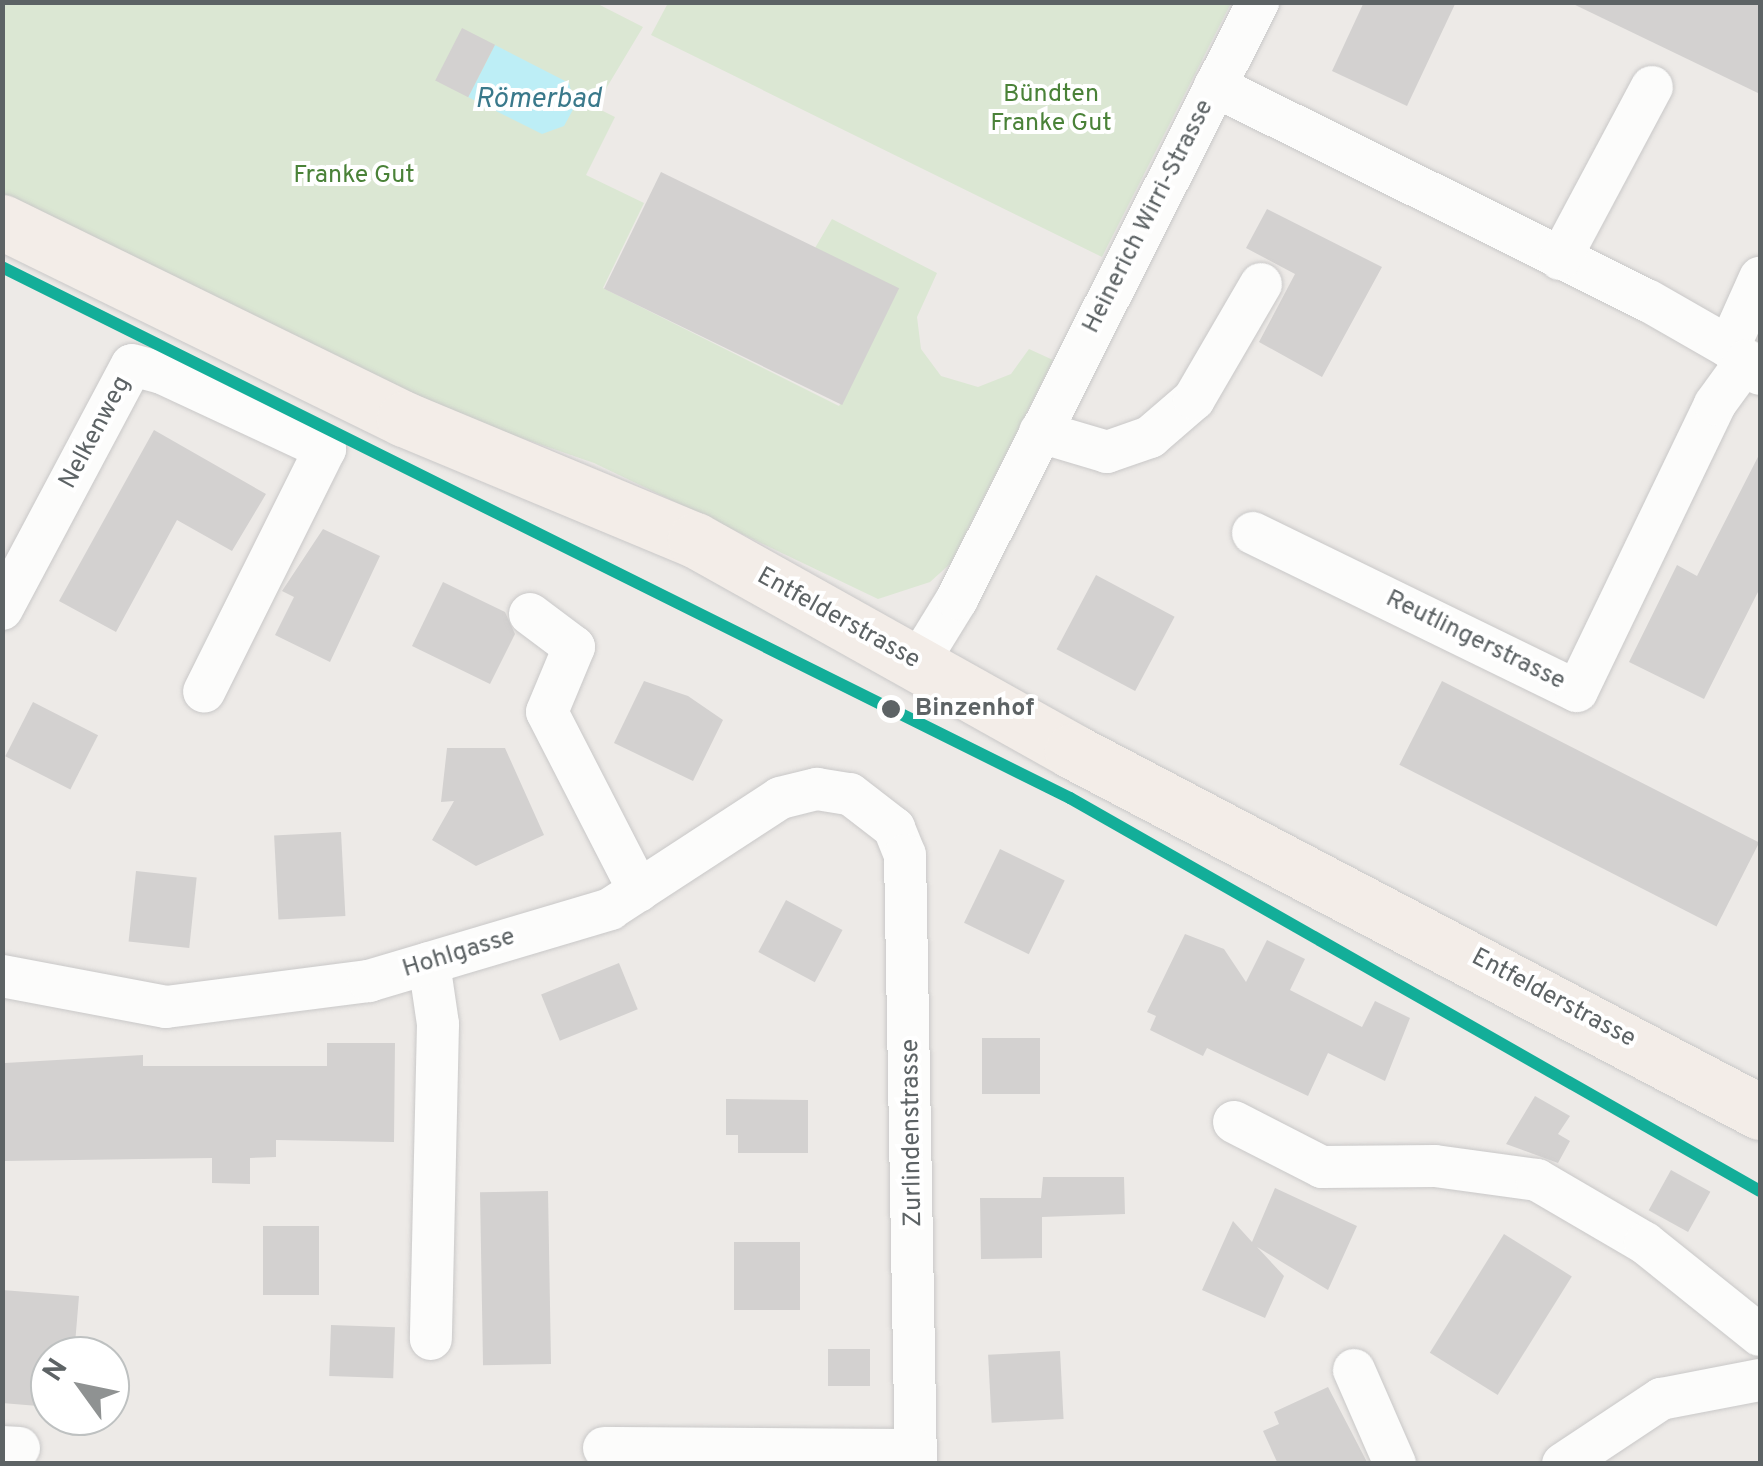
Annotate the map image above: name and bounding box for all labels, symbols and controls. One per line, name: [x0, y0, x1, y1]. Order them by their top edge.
park label: Bündten Franke Gut: [990, 81, 1112, 140]
water label: Römerbad: [475, 83, 601, 117]
street label: Heinerich Wirri-Strasse: [1077, 95, 1221, 339]
park label: Franke Gut: [293, 161, 415, 191]
street label: Nelkenweg: [54, 371, 138, 495]
street label: Entfelderstrasse: [751, 562, 925, 676]
street label: Reutlingerstrasse: [1380, 585, 1570, 697]
marker: Binzenhof: [876, 694, 906, 724]
place label: Binzenhof: [915, 694, 1034, 724]
street label: Hohlgasse: [399, 923, 519, 985]
street label: Entfelderstrasse: [1466, 943, 1640, 1055]
street label: Zurlindenstrasse: [896, 1039, 930, 1227]
north arrow: [30, 1336, 130, 1436]
text: N: [36, 1353, 77, 1389]

